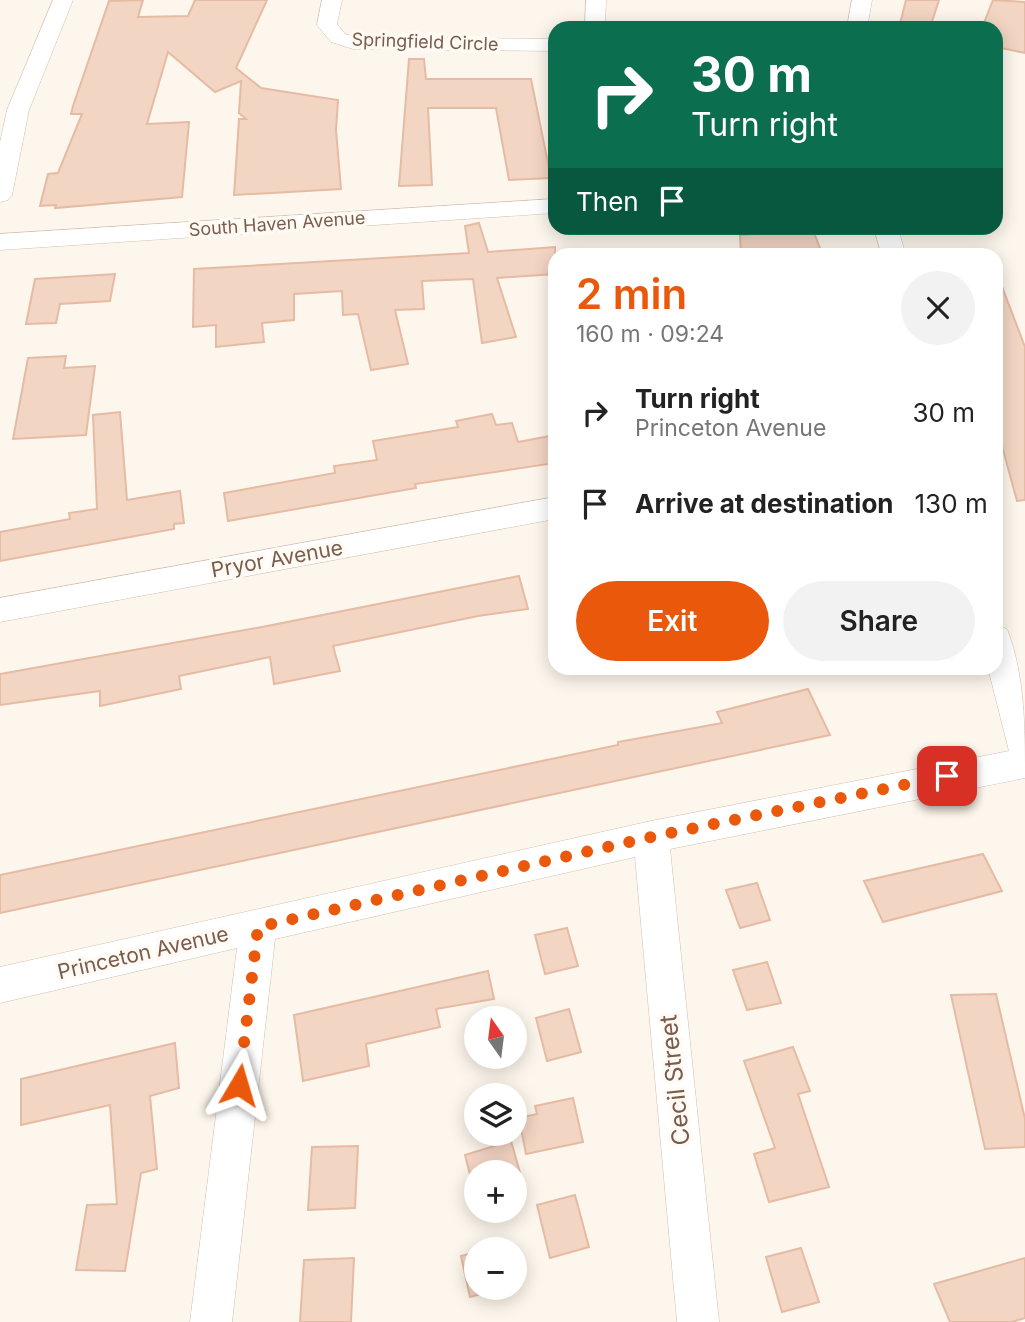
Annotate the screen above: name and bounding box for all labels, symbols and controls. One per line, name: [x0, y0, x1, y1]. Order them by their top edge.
street label: Springfield Circle: [351, 28, 499, 55]
text: 30 m: [691, 45, 812, 104]
icon: right: [576, 49, 667, 140]
text: Turn right: [691, 105, 838, 144]
icon: arrive: [653, 182, 691, 220]
text: Then: [576, 186, 639, 217]
street label: South Haven Avenue: [188, 207, 366, 240]
text: 2 min: [576, 268, 687, 319]
button: close: [901, 271, 975, 345]
text: 160 m · 09:24: [576, 320, 724, 348]
text: Turn right: [635, 383, 760, 414]
icon: right: [576, 394, 614, 432]
text: 30 m: [912, 397, 975, 428]
text: Princeton Avenue: [635, 414, 826, 442]
icon: arrive: [576, 485, 614, 523]
text: Arrive at destination: [635, 488, 894, 519]
text: 130 m: [915, 488, 988, 519]
street label: Pryor Avenue: [209, 535, 345, 582]
button: Exit: [576, 581, 769, 661]
button: Share: [783, 581, 975, 661]
pin: [917, 746, 977, 806]
icon: arrive: [928, 757, 966, 795]
street label: Princeton Avenue: [55, 921, 231, 984]
north arrow: [464, 1006, 527, 1069]
map controls: [464, 1006, 527, 1300]
street label: Cecil Street: [653, 1013, 696, 1147]
position arrow: [202, 1048, 276, 1122]
button: layers: [464, 1083, 527, 1146]
button: +: [464, 1160, 527, 1223]
button: −: [464, 1237, 527, 1300]

